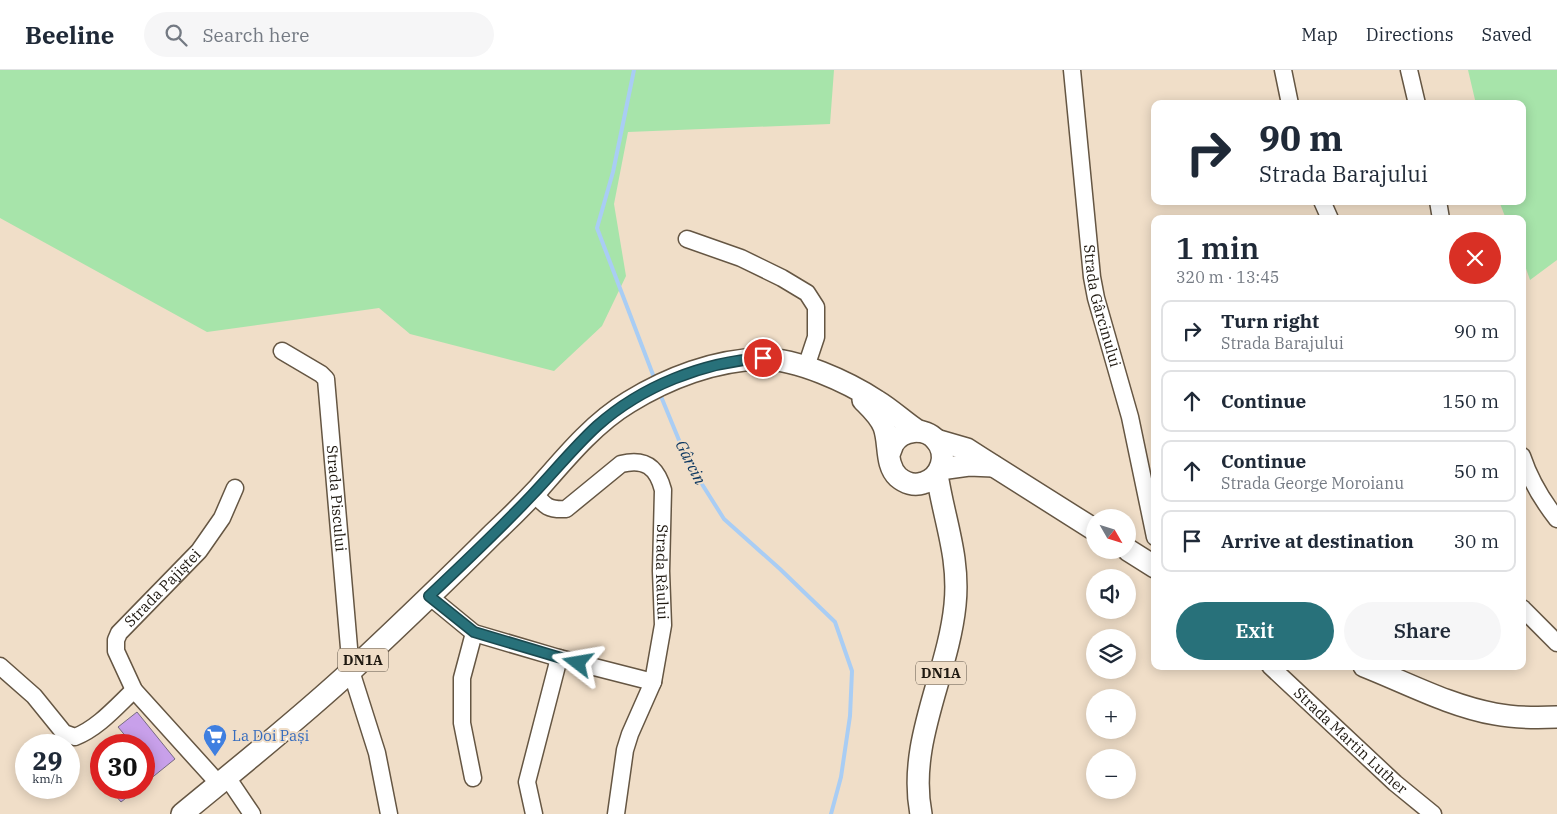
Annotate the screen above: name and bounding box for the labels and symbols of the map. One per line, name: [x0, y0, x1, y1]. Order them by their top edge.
street label: Strada Gârcinului: [1080, 243, 1125, 369]
pin: [742, 337, 784, 379]
water label: Gârcin: [671, 436, 711, 488]
street label: Strada Piscului: [323, 444, 351, 552]
north arrow: [1086, 509, 1136, 559]
street label: Strada Râului: [652, 524, 673, 620]
street label: Strada Pajiștei: [120, 545, 205, 631]
position arrow: [551, 636, 603, 688]
road number: DN1A: [338, 648, 388, 672]
road number: DN1A: [916, 662, 966, 684]
street label: Strada Martin Luther: [1290, 683, 1412, 798]
supermarket icon: La Doi Pași: [202, 723, 228, 757]
place label: La Doi Pași: [232, 726, 309, 745]
speed limit sign: 30: [90, 734, 155, 799]

